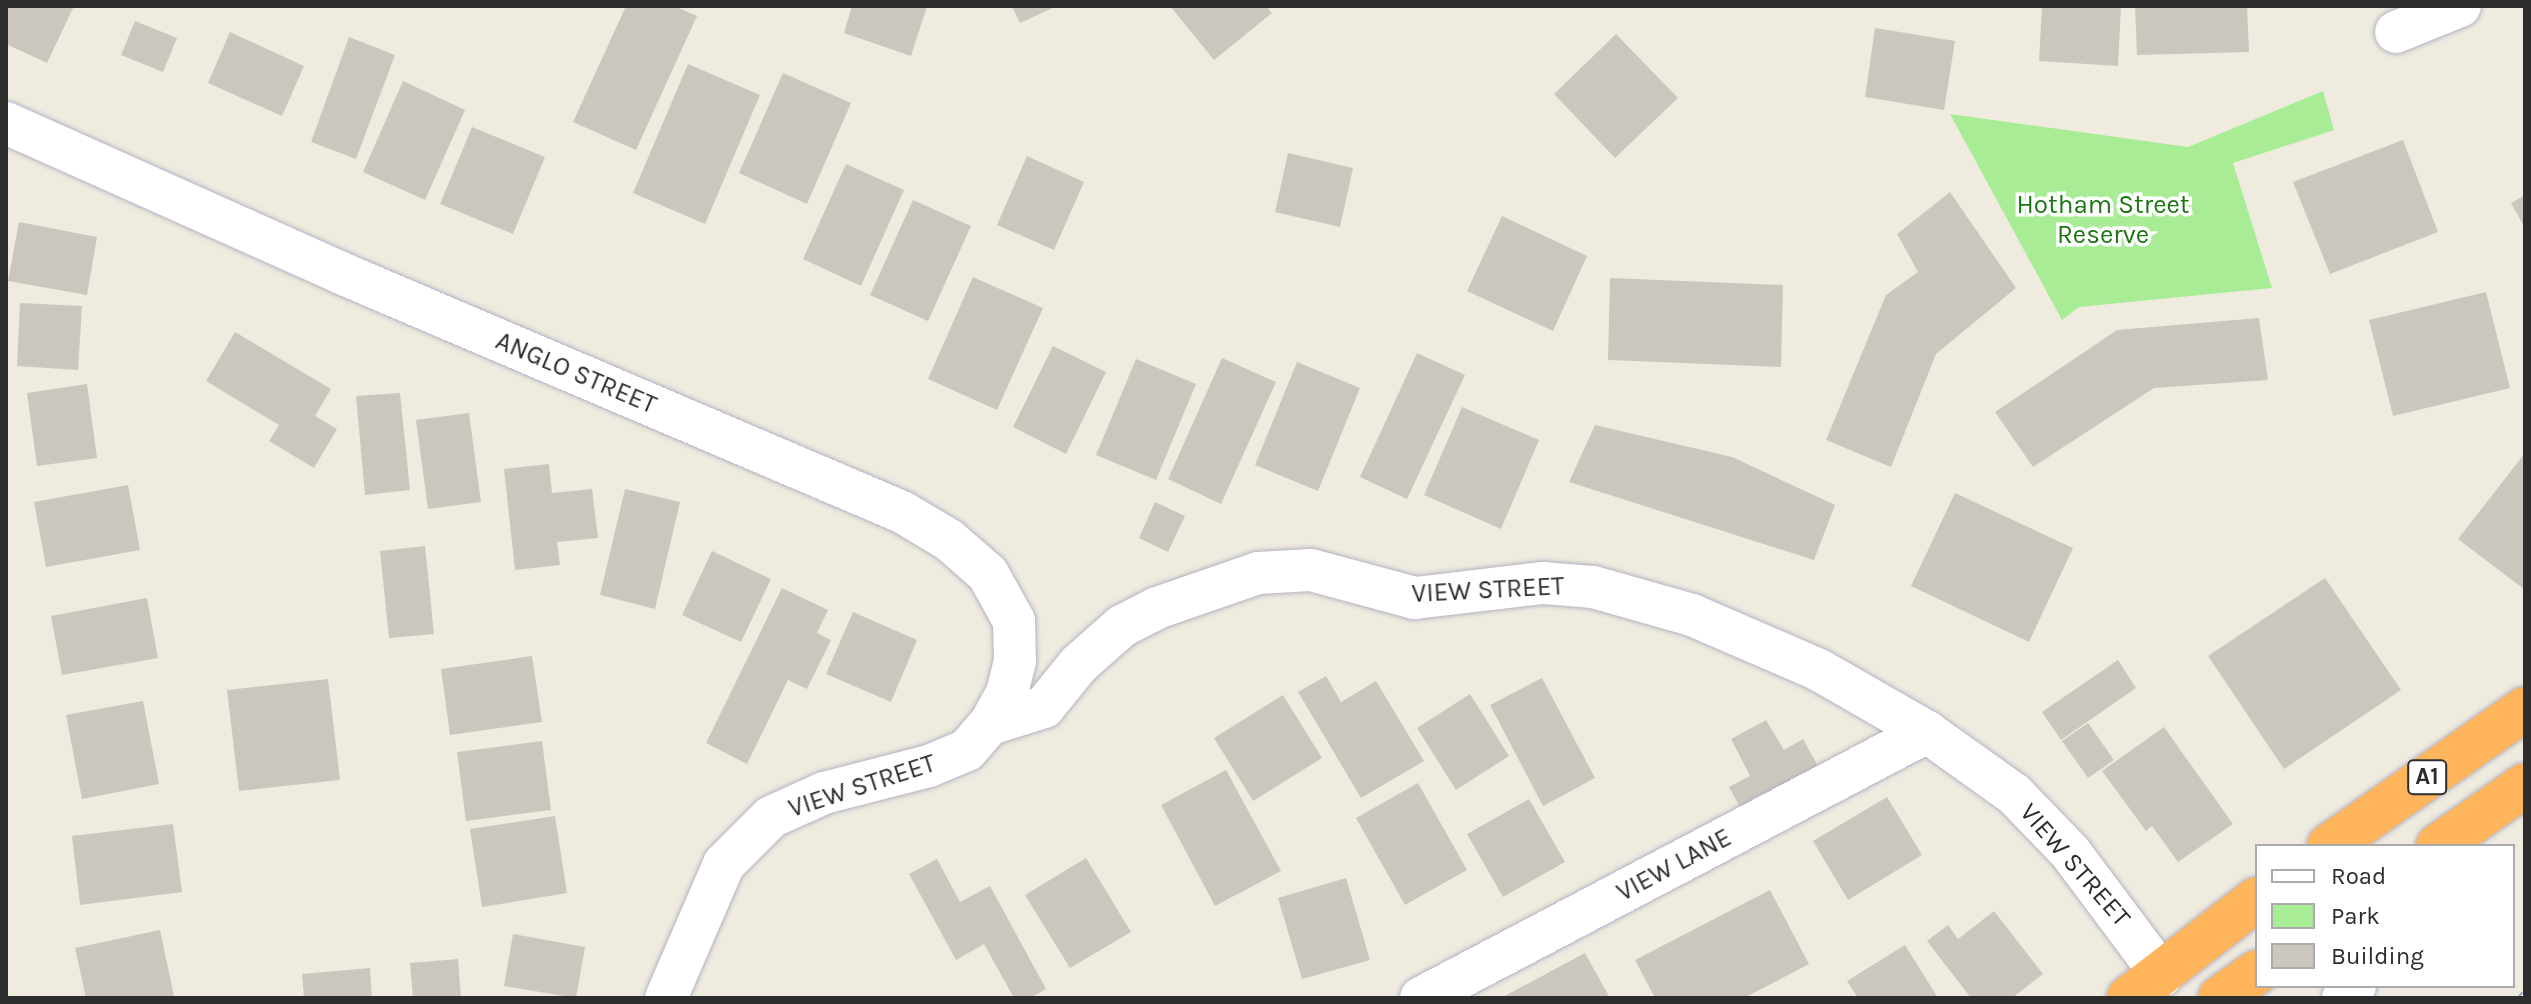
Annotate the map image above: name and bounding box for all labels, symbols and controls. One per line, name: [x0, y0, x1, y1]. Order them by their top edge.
park label: Hotham Street Reserve: [2016, 189, 2190, 250]
street label: ANGLO STREET: [491, 325, 661, 421]
street label: VIEW STREET: [1411, 570, 1565, 610]
street label: VIEW STREET: [785, 748, 939, 824]
road number: A1: [2407, 757, 2447, 797]
street label: VIEW STREET: [2013, 797, 2137, 933]
street label: VIEW LANE: [1611, 822, 1737, 908]
legend: [2255, 844, 2515, 988]
text: Road: [2331, 862, 2386, 890]
text: Park: [2331, 902, 2380, 930]
text: Building: [2331, 942, 2424, 970]

